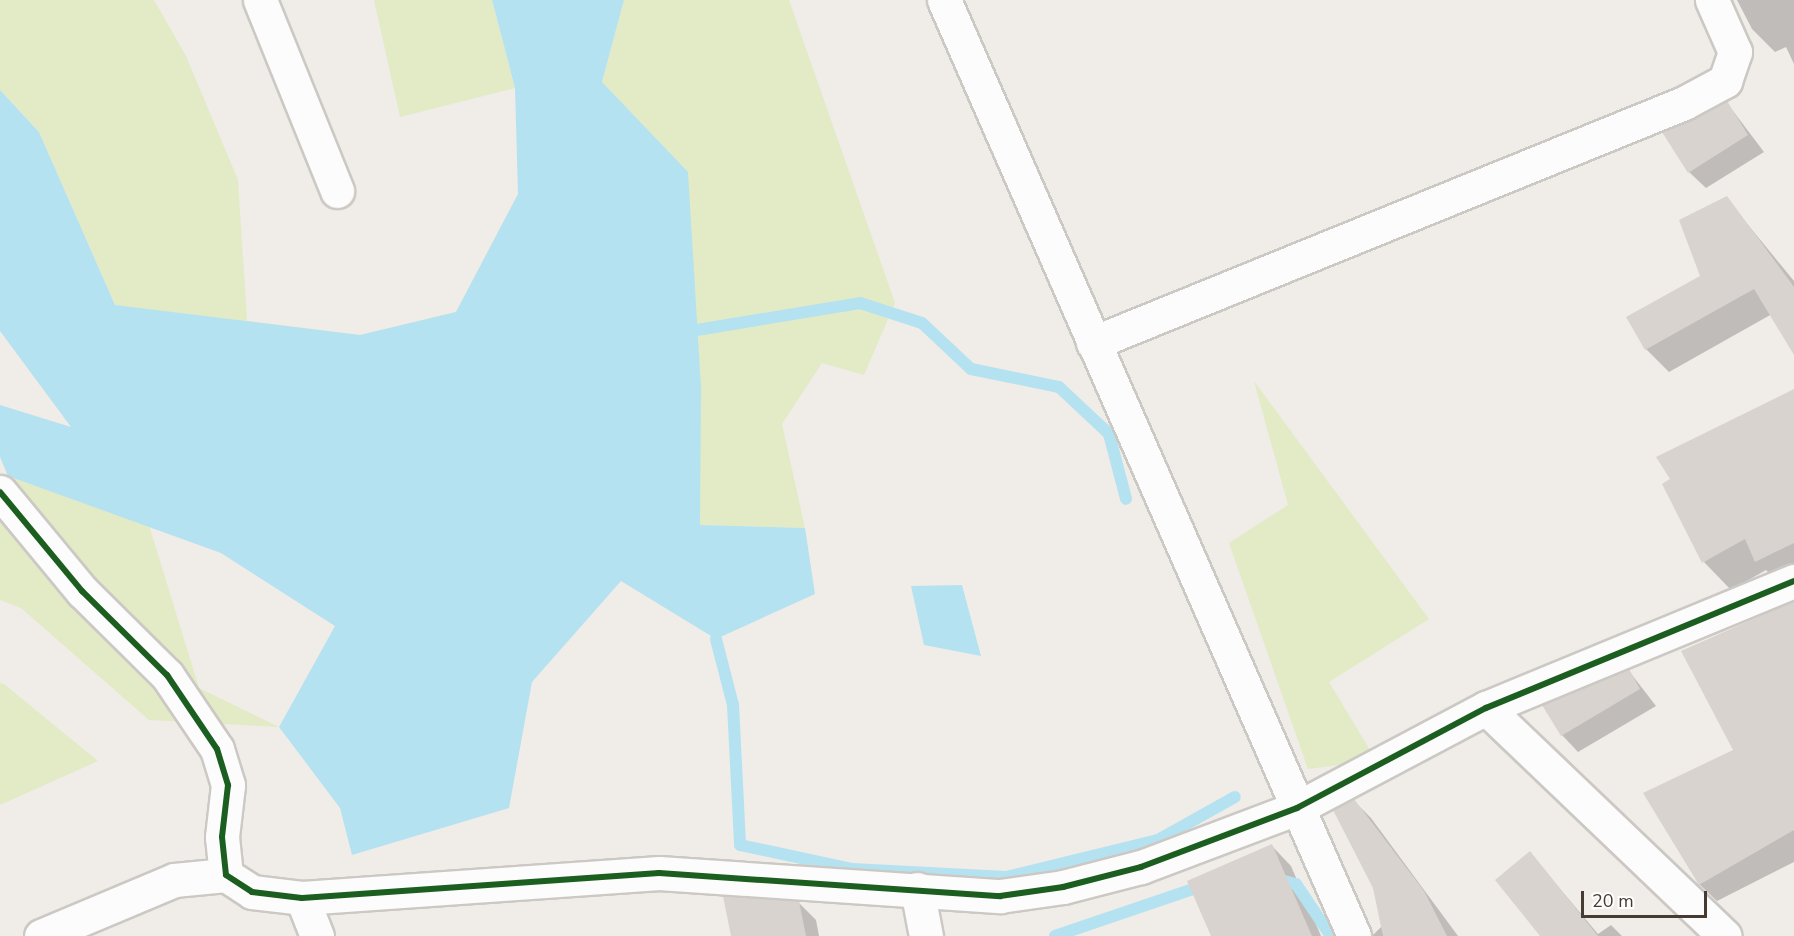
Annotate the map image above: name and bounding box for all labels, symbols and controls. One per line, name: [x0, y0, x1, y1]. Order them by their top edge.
scale bar: [1584, 879, 1710, 917]
text: 20 m: [1592, 889, 1634, 913]

